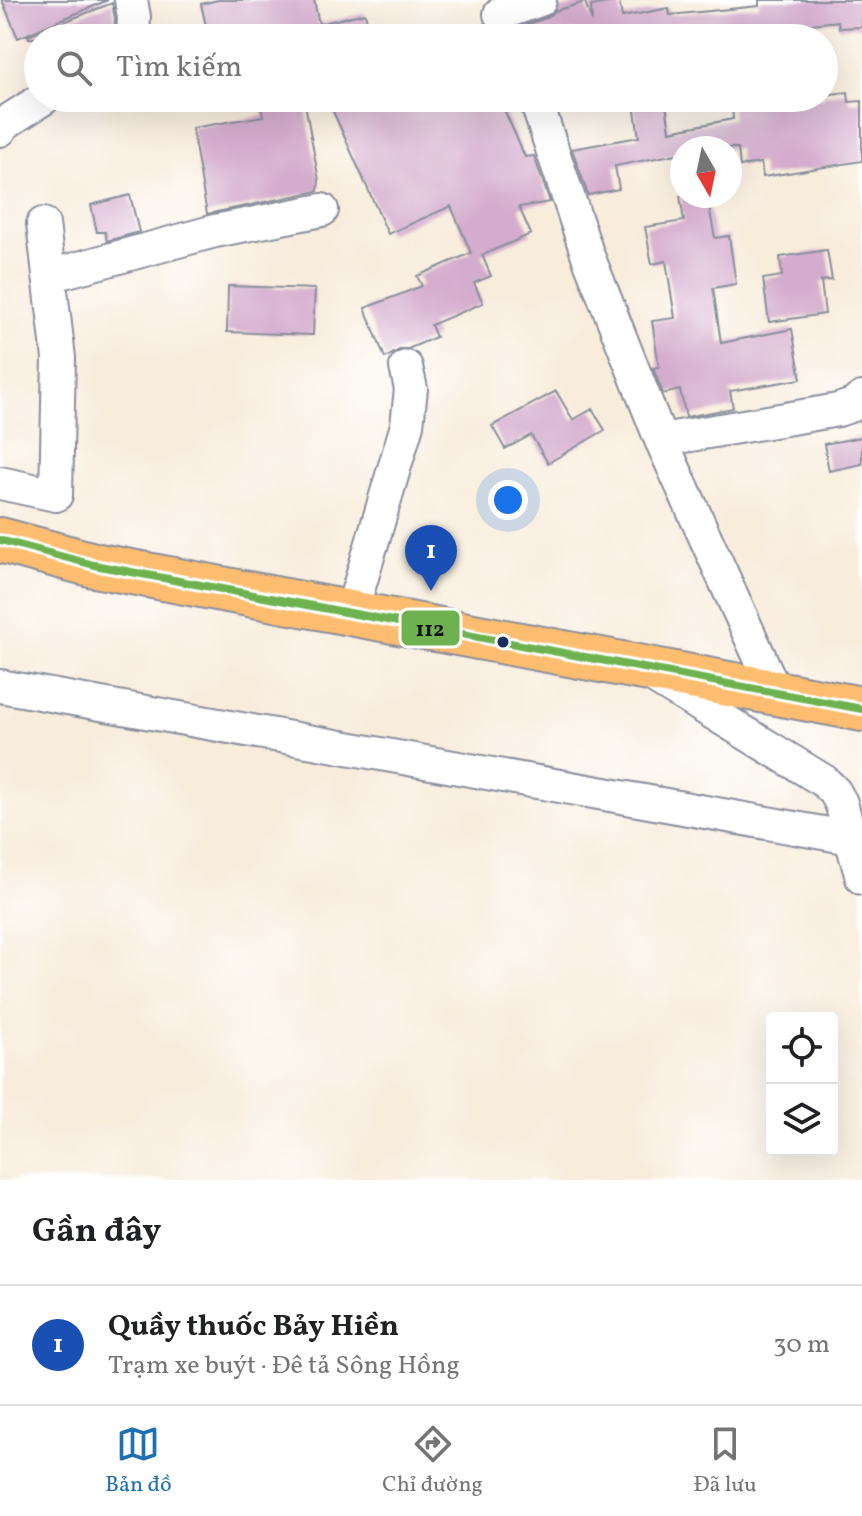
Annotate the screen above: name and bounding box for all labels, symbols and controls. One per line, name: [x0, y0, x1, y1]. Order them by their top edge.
search box: [24, 24, 838, 112]
icon: search: [52, 46, 96, 90]
text: Tìm kiếm: [116, 47, 242, 89]
north arrow: [670, 136, 742, 208]
your location: [488, 480, 528, 520]
pin: 1: [405, 525, 457, 591]
line badge: 112: [400, 609, 461, 647]
text: 112: [415, 615, 445, 646]
unlabelled marker: [495, 634, 511, 650]
map controls: [766, 1012, 838, 1156]
button: locate: [766, 1012, 838, 1084]
button: layers: [766, 1084, 838, 1156]
text: Gần đây: [32, 1209, 161, 1256]
text: Quầy thuốc Bảy Hiền: [108, 1306, 399, 1348]
text: 1: [53, 1327, 63, 1363]
text: 30 m: [773, 1327, 830, 1363]
text: Trạm xe buýt · Đê tả Sông Hồng: [108, 1348, 460, 1384]
tab: Bản đồ: [105, 1422, 172, 1501]
tab: Chỉ đường: [382, 1422, 483, 1501]
tab: Đã lưu: [693, 1422, 757, 1501]

